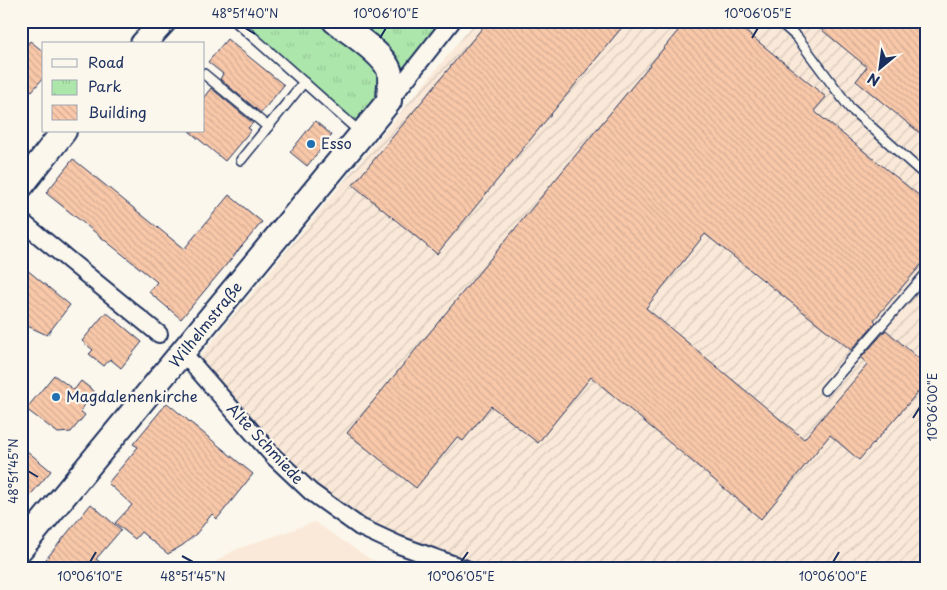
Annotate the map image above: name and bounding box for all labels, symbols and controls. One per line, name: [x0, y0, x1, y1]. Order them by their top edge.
text: 48°51'40"N: [212, 4, 278, 22]
text: 10°06'10"E: [353, 4, 419, 22]
text: 10°06'05"E: [724, 4, 792, 22]
legend: [42, 42, 205, 132]
north arrow: [854, 42, 904, 92]
text: Road: [88, 50, 124, 73]
text: N: [864, 68, 883, 92]
text: Park: [88, 74, 122, 97]
text: Building: [88, 100, 147, 123]
place label: Esso: [321, 131, 352, 154]
marker: Esso: [305, 138, 317, 150]
street label: Wilhelmstraße: [163, 276, 247, 372]
text: 10°06'00"E: [923, 373, 941, 441]
place label: Magdalenenkirche: [66, 384, 198, 407]
marker: Magdalenenkirche: [50, 391, 62, 403]
street label: Alte Schmiede: [222, 397, 310, 489]
text: 48°51'45"N: [4, 438, 22, 504]
text: 10°06'10"E: [57, 567, 123, 585]
text: 48°51'45"N: [160, 567, 226, 585]
text: 10°06'05"E: [427, 567, 495, 585]
text: 10°06'00"E: [799, 567, 867, 585]

